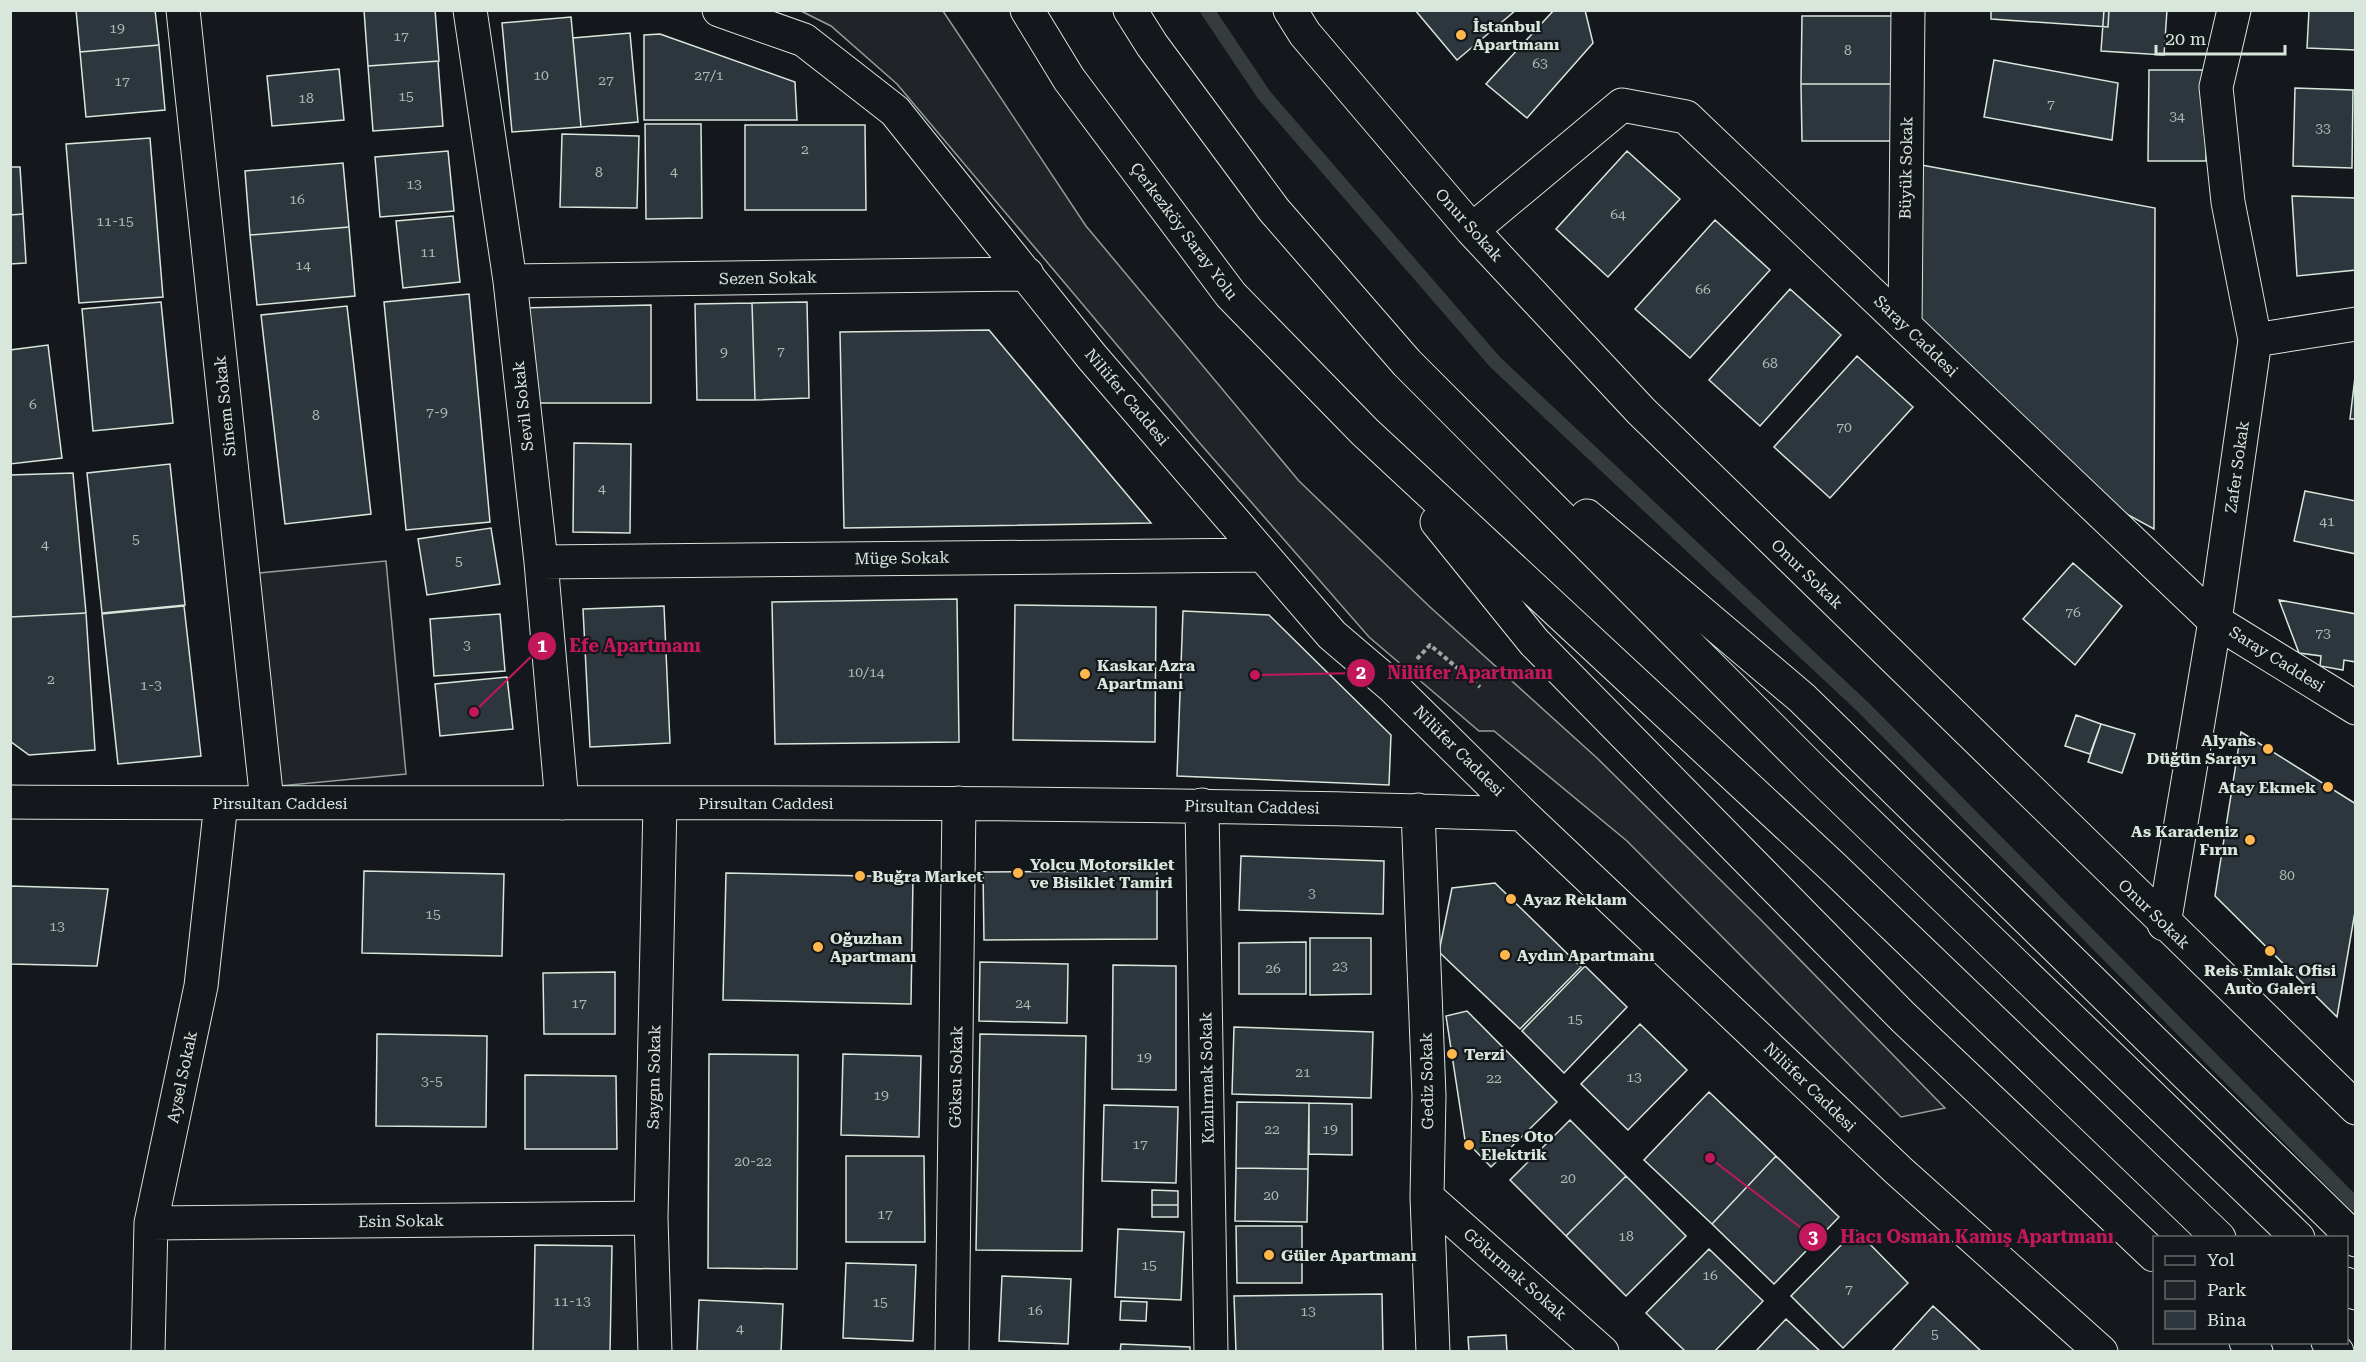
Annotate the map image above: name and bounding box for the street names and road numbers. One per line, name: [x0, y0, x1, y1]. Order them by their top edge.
street label: Büyük Sokak: [1896, 116, 1916, 220]
street label: Çerkezköy Saray Yolu: [1126, 159, 1242, 303]
street label: Onur Sokak: [1431, 184, 1507, 266]
street label: Sezen Sokak: [719, 268, 817, 288]
street label: Saray Caddesi: [1870, 291, 1962, 381]
street label: Nilüfer Caddesi: [1081, 345, 1173, 449]
street label: Sinem Sokak: [210, 355, 240, 457]
street label: Sevil Sokak: [509, 360, 537, 452]
street label: Zafer Sokak: [2221, 420, 2253, 514]
street label: Onur Sokak: [1767, 535, 1847, 613]
street label: Müge Sokak: [854, 548, 950, 568]
street label: Saray Caddesi: [2226, 622, 2328, 696]
street label: Nilüfer Caddesi: [1410, 702, 1508, 800]
street label: Pirsultan Caddesi: [212, 794, 348, 813]
street label: Pirsultan Caddesi: [698, 794, 834, 813]
street label: Pirsultan Caddesi: [1184, 796, 1320, 818]
street label: Onur Sokak: [2114, 875, 2194, 953]
street label: Kızılırmak Sokak: [1196, 1012, 1218, 1144]
street label: Saygın Sokak: [644, 1025, 664, 1129]
street label: Göksu Sokak: [946, 1026, 966, 1128]
street label: Aysel Sokak: [163, 1029, 201, 1125]
street label: Gediz Sokak: [1417, 1032, 1437, 1130]
street label: Nilüfer Caddesi: [1760, 1038, 1860, 1136]
street label: Esin Sokak: [358, 1211, 444, 1231]
street label: Gökırmak Sokak: [1460, 1224, 1570, 1324]

